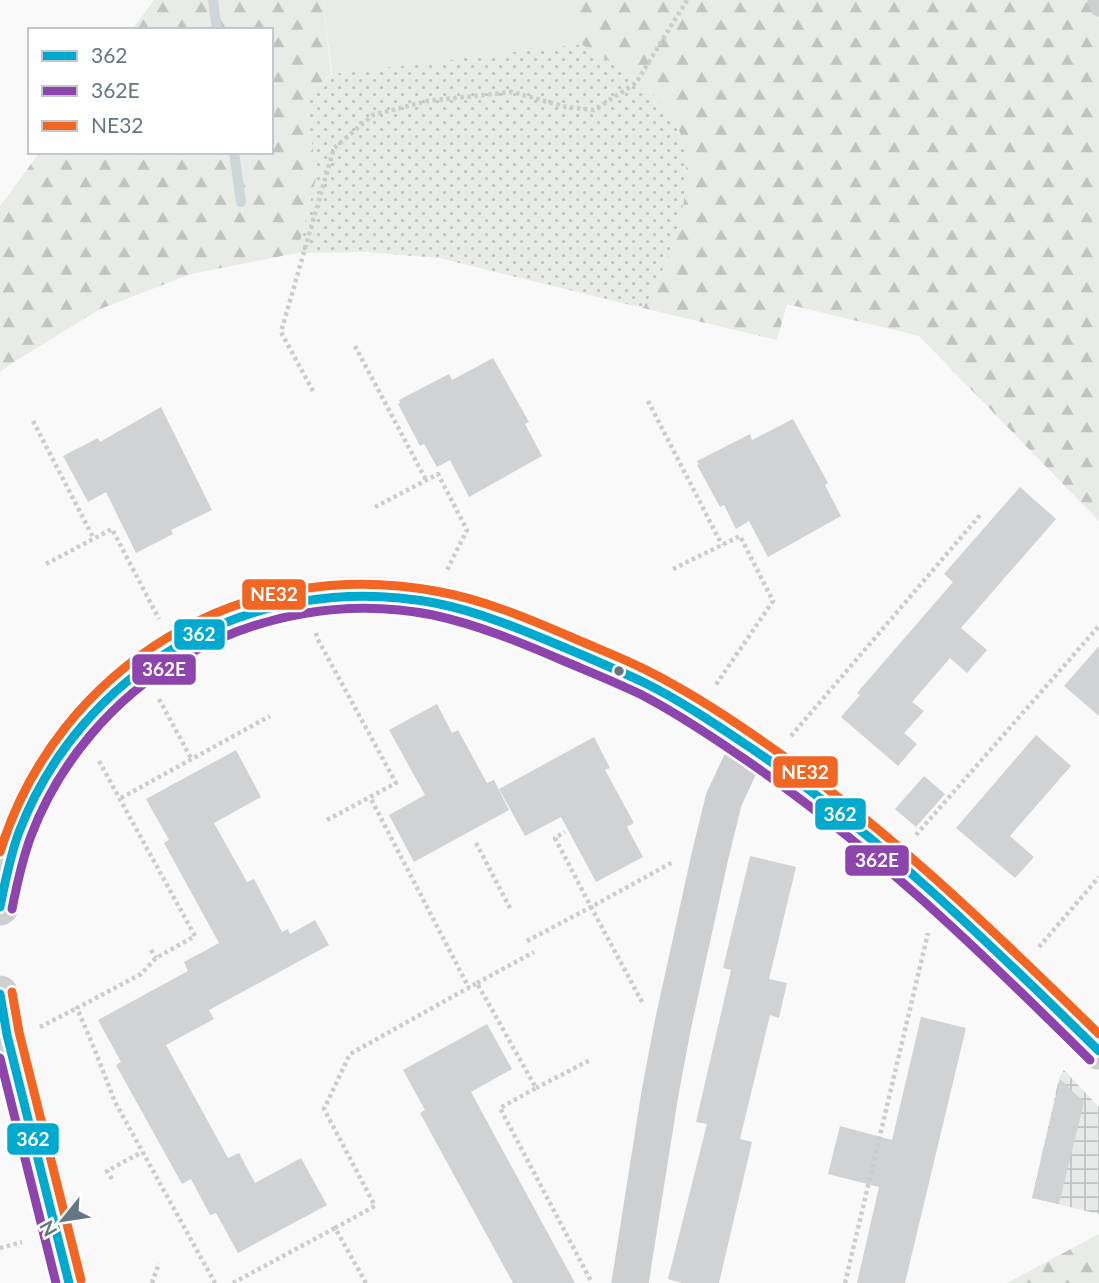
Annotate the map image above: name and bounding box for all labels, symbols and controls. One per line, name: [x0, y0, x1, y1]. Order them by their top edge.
legend: [28, 28, 273, 154]
text: 362: [91, 42, 128, 67]
text: 362E: [91, 77, 140, 102]
text: NE32: [91, 112, 144, 137]
line badge: NE32: [241, 578, 307, 611]
text: NE32: [250, 582, 298, 605]
line badge: 362: [173, 618, 226, 651]
text: 362: [182, 622, 216, 645]
line badge: 362E: [131, 653, 197, 686]
text: 362E: [142, 657, 186, 680]
unlabelled marker: [612, 664, 626, 678]
line badge: NE32: [772, 755, 839, 789]
text: NE32: [781, 760, 829, 783]
line badge: 362: [814, 797, 867, 831]
text: 362: [823, 802, 857, 825]
line badge: 362E: [844, 844, 910, 877]
text: 362E: [855, 848, 899, 871]
line badge: 362: [6, 1122, 60, 1156]
text: 362: [16, 1127, 50, 1150]
north arrow: [28, 1185, 98, 1255]
text: N: [34, 1217, 61, 1241]

